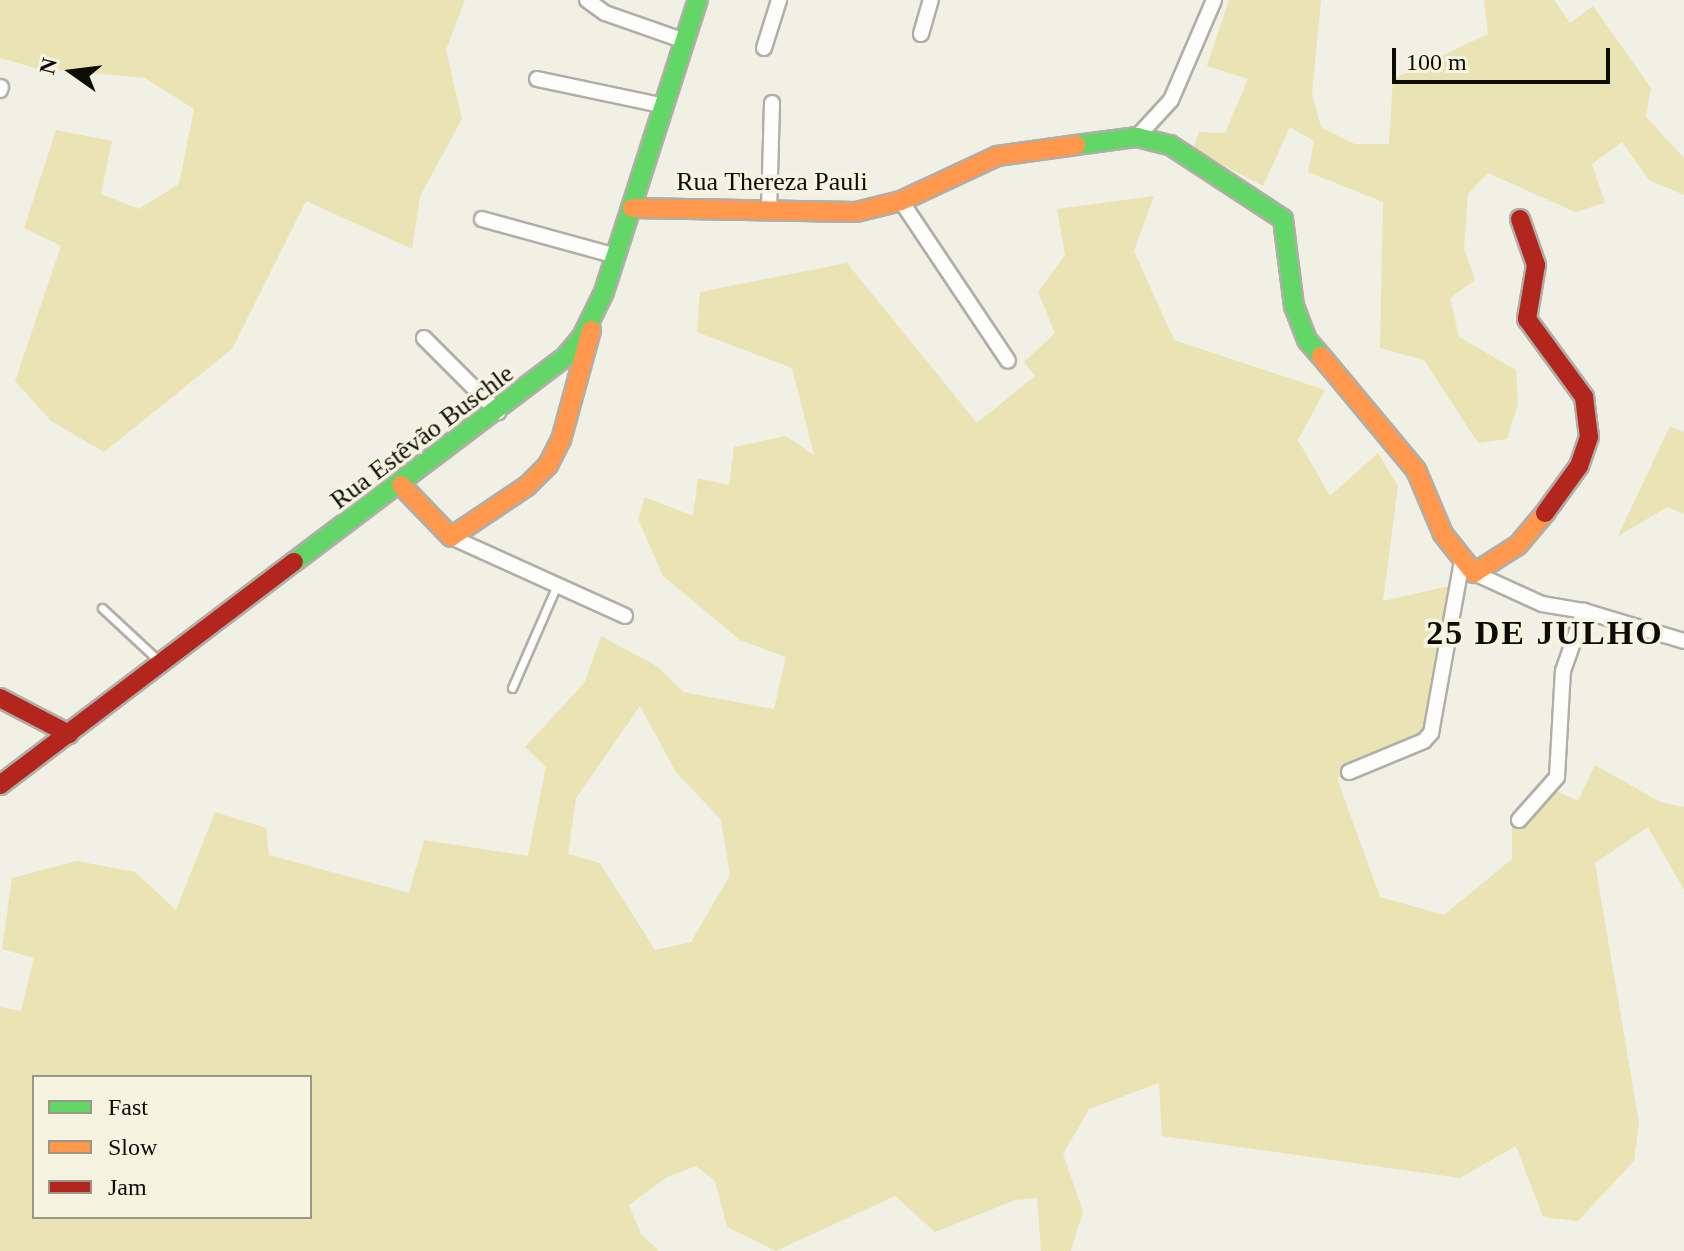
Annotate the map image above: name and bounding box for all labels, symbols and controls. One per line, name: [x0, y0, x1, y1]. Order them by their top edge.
north arrow: [32, 32, 112, 112]
scale bar: [1396, 32, 1614, 82]
text: 100 m: [1406, 49, 1467, 75]
text: N: [34, 55, 62, 77]
street label: Rua Thereza Pauli: [676, 166, 868, 198]
street label: Rua Estêvão Buschle: [324, 358, 520, 516]
district label: 25 DE JULHO: [1426, 613, 1664, 653]
legend: [32, 1075, 312, 1219]
text: Fast: [108, 1094, 148, 1120]
text: Slow: [108, 1134, 157, 1160]
text: Jam: [108, 1174, 147, 1200]

